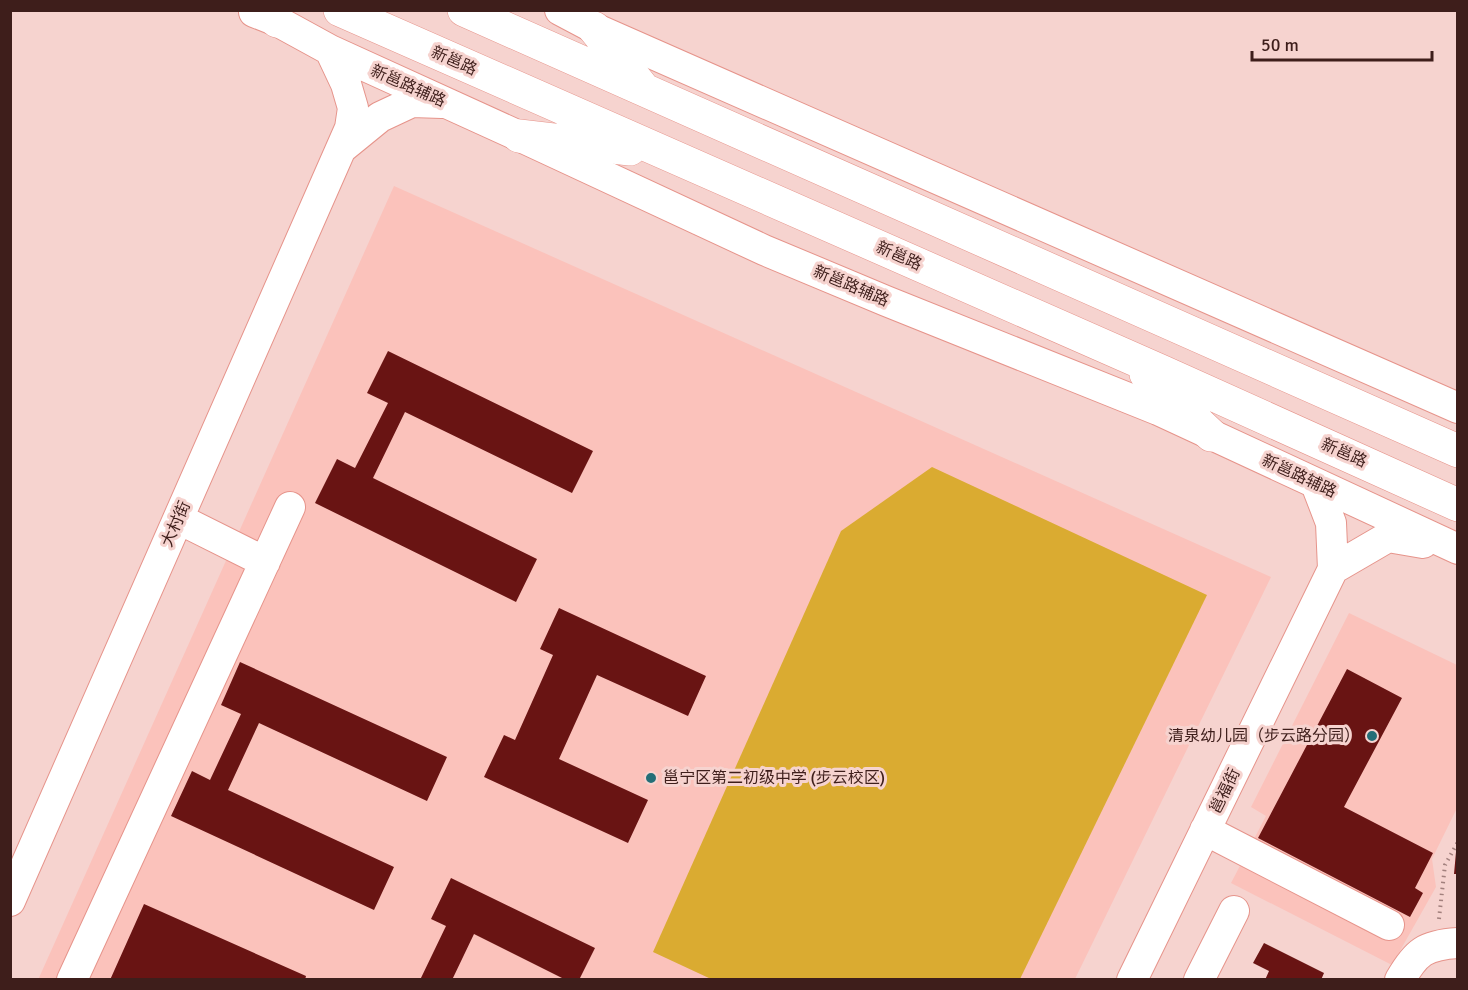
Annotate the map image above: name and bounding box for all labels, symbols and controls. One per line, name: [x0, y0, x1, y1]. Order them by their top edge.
scale bar: [1252, 24, 1432, 62]
text: 50 m: [1261, 34, 1299, 56]
street label: 新邕路: [428, 42, 480, 80]
street label: 新邕路辅路: [367, 61, 449, 111]
street label: 新邕路: [873, 237, 925, 275]
street label: 新邕路辅路: [810, 261, 892, 311]
street label: 新邕路: [1318, 434, 1370, 472]
street label: 新邕路辅路: [1259, 450, 1339, 502]
street label: 大村街: [157, 498, 195, 550]
place label: 清泉幼儿园（步云路分园）: [1168, 726, 1360, 746]
marker: 清泉幼儿园（步云路分园）: [1365, 729, 1379, 743]
street label: 邕福街: [1205, 765, 1245, 817]
place label: 邕宁区第二初级中学 (步云校区): [663, 768, 885, 788]
marker: 邕宁区第二初级中学 (步云校区): [644, 771, 658, 785]

